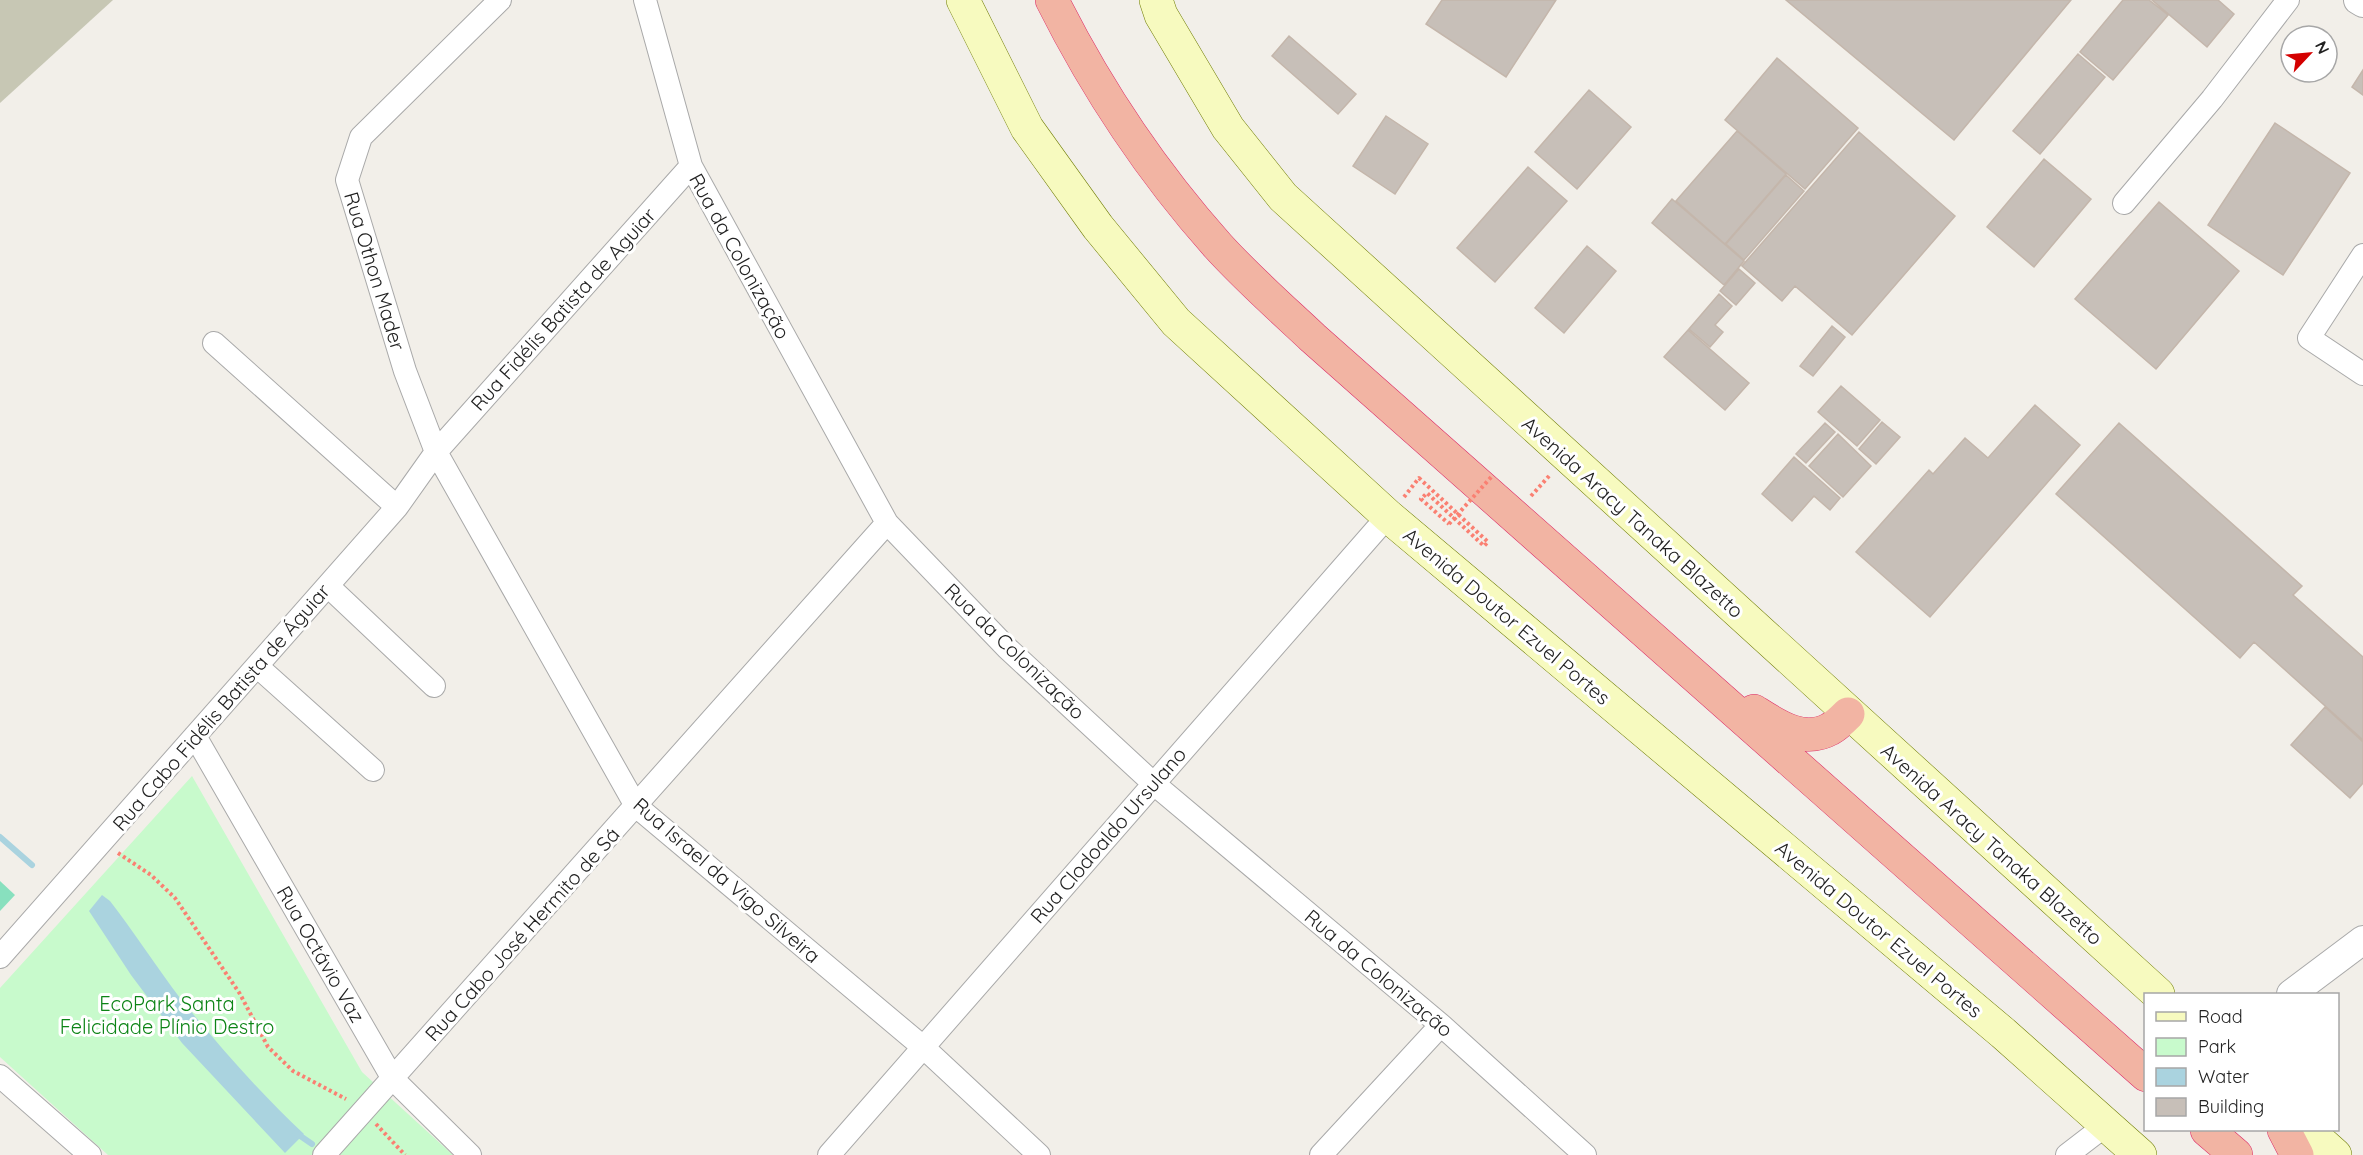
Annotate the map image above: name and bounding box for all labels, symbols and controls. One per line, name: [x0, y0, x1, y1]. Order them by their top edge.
north arrow: [2279, 24, 2339, 84]
text: N: [2311, 38, 2334, 57]
street label: Rua da Colonização: [684, 169, 796, 343]
street label: Rua Othon Mader: [339, 189, 411, 354]
street label: Rua Fidélis Batista de Aguiar: [465, 202, 661, 416]
street label: Avenida Aracy Tanaka Blazetto: [1517, 411, 1749, 623]
street label: Avenida Doutor Ezuel Portes: [1399, 522, 1615, 710]
street label: Rua Cabo Fidélis Batista de Águiar: [107, 578, 335, 836]
street label: Rua da Colonização: [940, 578, 1090, 724]
street label: Avenida Aracy Tanaka Blazetto: [1876, 738, 2108, 950]
street label: Rua Clodoaldo Ursulano: [1025, 742, 1191, 928]
street label: Rua Israel da Vigo Silveira: [628, 792, 826, 968]
street label: Rua Cabo José Hermito de Sá: [419, 822, 625, 1046]
street label: Avenida Doutor Ezuel Portes: [1771, 835, 1987, 1023]
street label: Rua Octávio Vaz: [272, 881, 370, 1027]
street label: Rua da Colonização: [1300, 904, 1458, 1042]
park label: EcoPark Santa Felicidade Plínio Destro: [60, 991, 274, 1039]
legend: [2144, 993, 2339, 1131]
text: Road: [2198, 1005, 2243, 1028]
text: Park: [2198, 1035, 2236, 1058]
text: Water: [2198, 1065, 2249, 1088]
text: Building: [2198, 1095, 2264, 1118]

